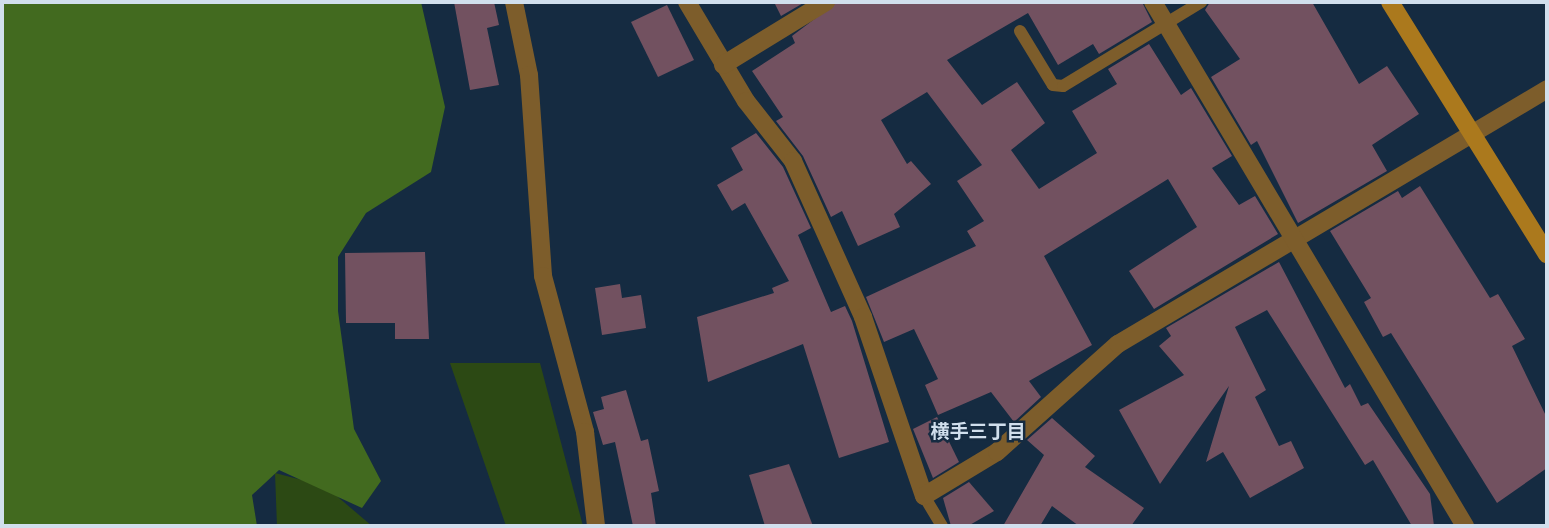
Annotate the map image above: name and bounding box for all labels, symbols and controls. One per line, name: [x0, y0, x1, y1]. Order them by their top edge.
district label: 横手三丁目: [931, 420, 1025, 442]

